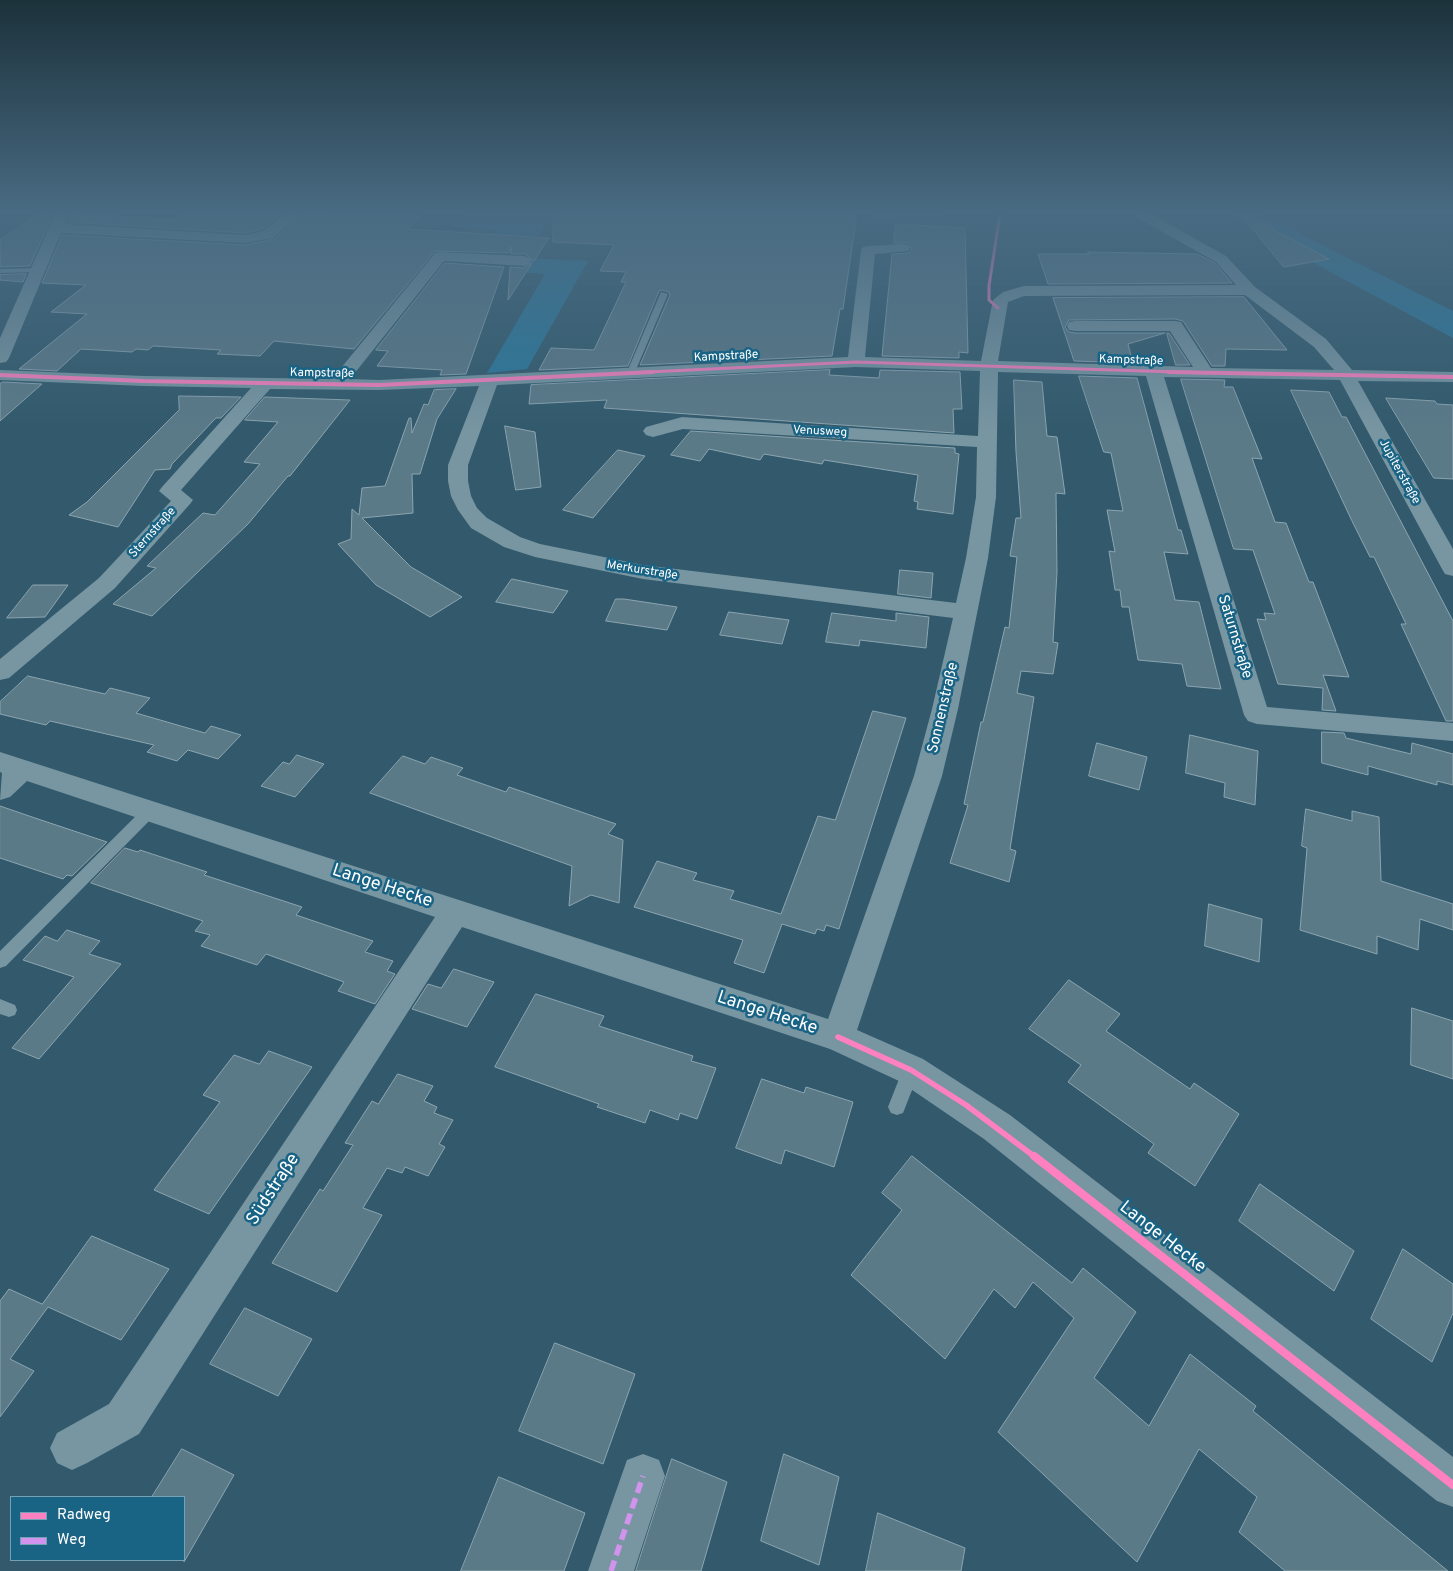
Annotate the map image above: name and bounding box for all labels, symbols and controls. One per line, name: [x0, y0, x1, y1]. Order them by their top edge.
street label: Kampstraße: [693, 348, 759, 366]
street label: Kampstraße: [1098, 353, 1164, 369]
street label: Kampstraße: [290, 366, 354, 382]
street label: Venusweg: [793, 423, 847, 441]
street label: Jupiterstraße: [1375, 437, 1423, 507]
street label: Sternstraße: [127, 505, 179, 561]
street label: Merkurstraße: [605, 558, 679, 584]
street label: Saturnstraße: [1213, 593, 1255, 681]
street label: Sonnenstraße: [925, 661, 963, 755]
street label: Lange Hecke: [329, 861, 435, 913]
street label: Lange Hecke: [714, 988, 820, 1040]
street label: Südstraße: [243, 1150, 305, 1230]
street label: Lange Hecke: [1114, 1197, 1210, 1279]
legend: [10, 1496, 185, 1561]
text: Radweg: [57, 1506, 111, 1525]
text: Weg: [57, 1531, 86, 1550]

